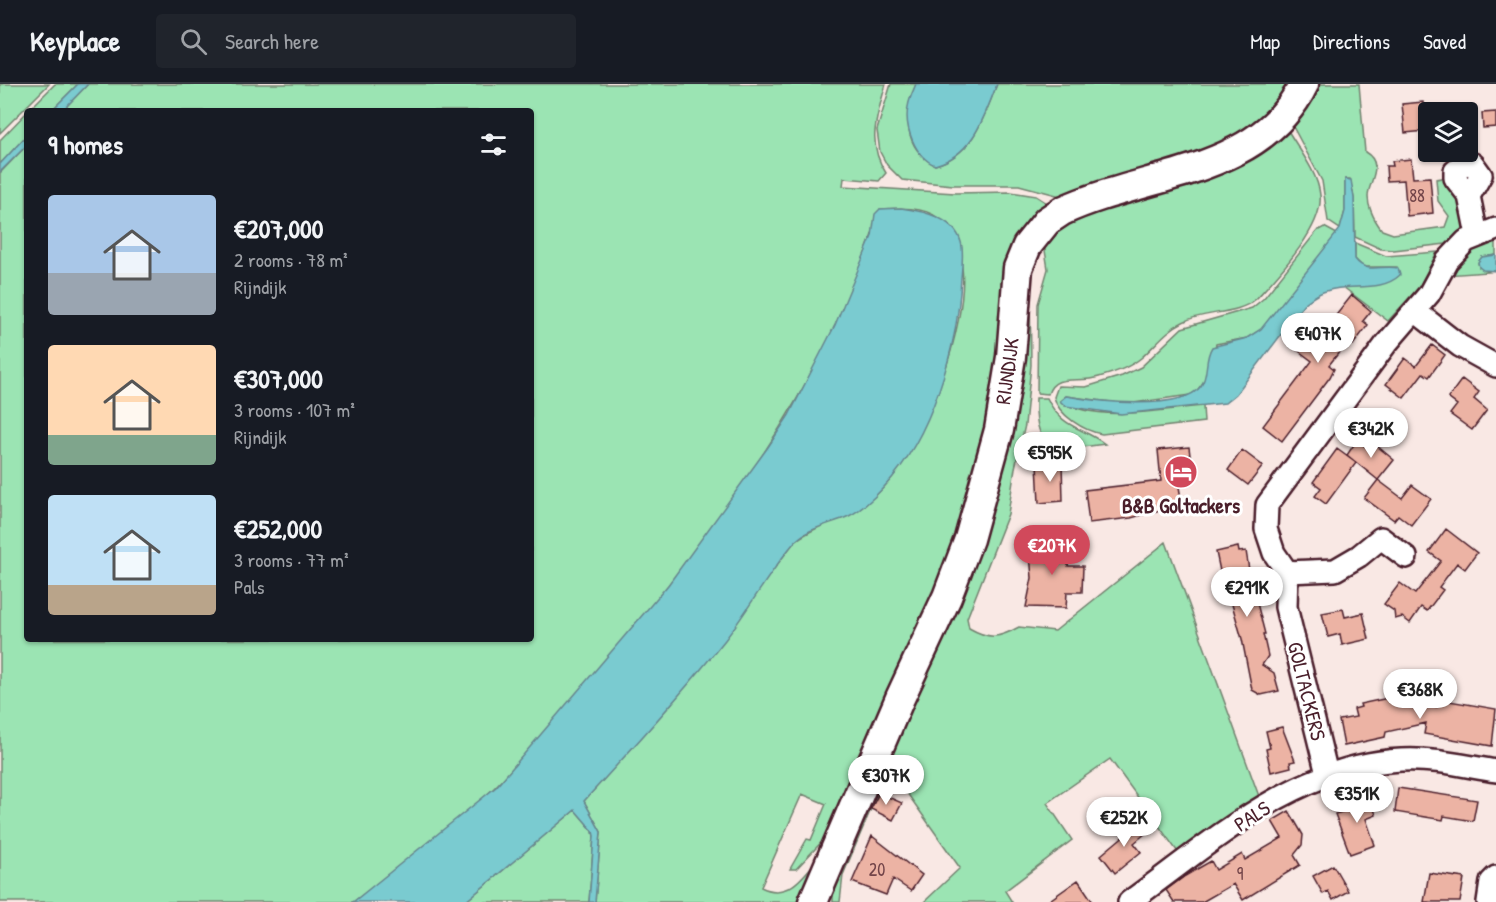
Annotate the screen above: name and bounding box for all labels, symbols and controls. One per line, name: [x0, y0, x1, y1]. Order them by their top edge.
search box: [156, 14, 576, 68]
text: Keyplace: [30, 22, 120, 60]
icon: search: [177, 25, 210, 58]
text: Search here: [225, 26, 319, 56]
text: Map: [1250, 27, 1280, 56]
text: Directions: [1313, 27, 1390, 56]
text: Saved: [1423, 27, 1466, 56]
map controls: [1418, 102, 1478, 162]
button: layers: [1418, 102, 1478, 162]
text: 9 homes: [48, 127, 123, 162]
icon: filters: [477, 128, 510, 161]
house number: 88: [1409, 183, 1425, 208]
text: €207,000: [234, 211, 323, 246]
icon: home: [96, 219, 168, 291]
text: 2 rooms · 78 m²: [234, 246, 348, 273]
text: Rijndijk: [234, 273, 287, 300]
pin: €407K: [1276, 313, 1360, 364]
text: €407K: [1295, 319, 1341, 346]
street label: RIJNDIJK: [988, 336, 1026, 406]
text: €307,000: [234, 361, 323, 396]
icon: home: [96, 369, 168, 441]
text: 3 rooms · 107 m²: [234, 396, 355, 423]
pin: €342K: [1329, 408, 1413, 459]
text: €342K: [1348, 414, 1394, 441]
text: Rijndijk: [234, 423, 287, 450]
pin: €595K: [1008, 432, 1092, 483]
text: €595K: [1028, 438, 1072, 465]
hotel icon: B&B Goltackers: [1163, 454, 1199, 490]
place label: B&B Goltackers: [1122, 491, 1240, 520]
text: €252,000: [234, 511, 322, 546]
icon: home: [96, 519, 168, 591]
pin: €207K: [1010, 525, 1094, 576]
text: €207K: [1028, 531, 1076, 558]
text: 3 rooms · 77 m²: [234, 546, 348, 573]
pin: €291K: [1205, 567, 1289, 618]
text: Pals: [234, 573, 264, 600]
text: €291K: [1225, 573, 1269, 600]
street label: GOLTACKERS: [1281, 639, 1333, 744]
pin: €368K: [1378, 669, 1462, 720]
text: €368K: [1397, 675, 1443, 702]
pin: €307K: [844, 755, 928, 806]
text: €307K: [862, 761, 910, 788]
pin: €351K: [1315, 773, 1399, 824]
text: €351K: [1335, 779, 1379, 806]
street label: PALS: [1228, 793, 1276, 838]
pin: €252K: [1082, 797, 1166, 848]
text: €252K: [1100, 803, 1148, 830]
house number: 20: [869, 857, 885, 882]
house number: 9: [1237, 861, 1244, 886]

